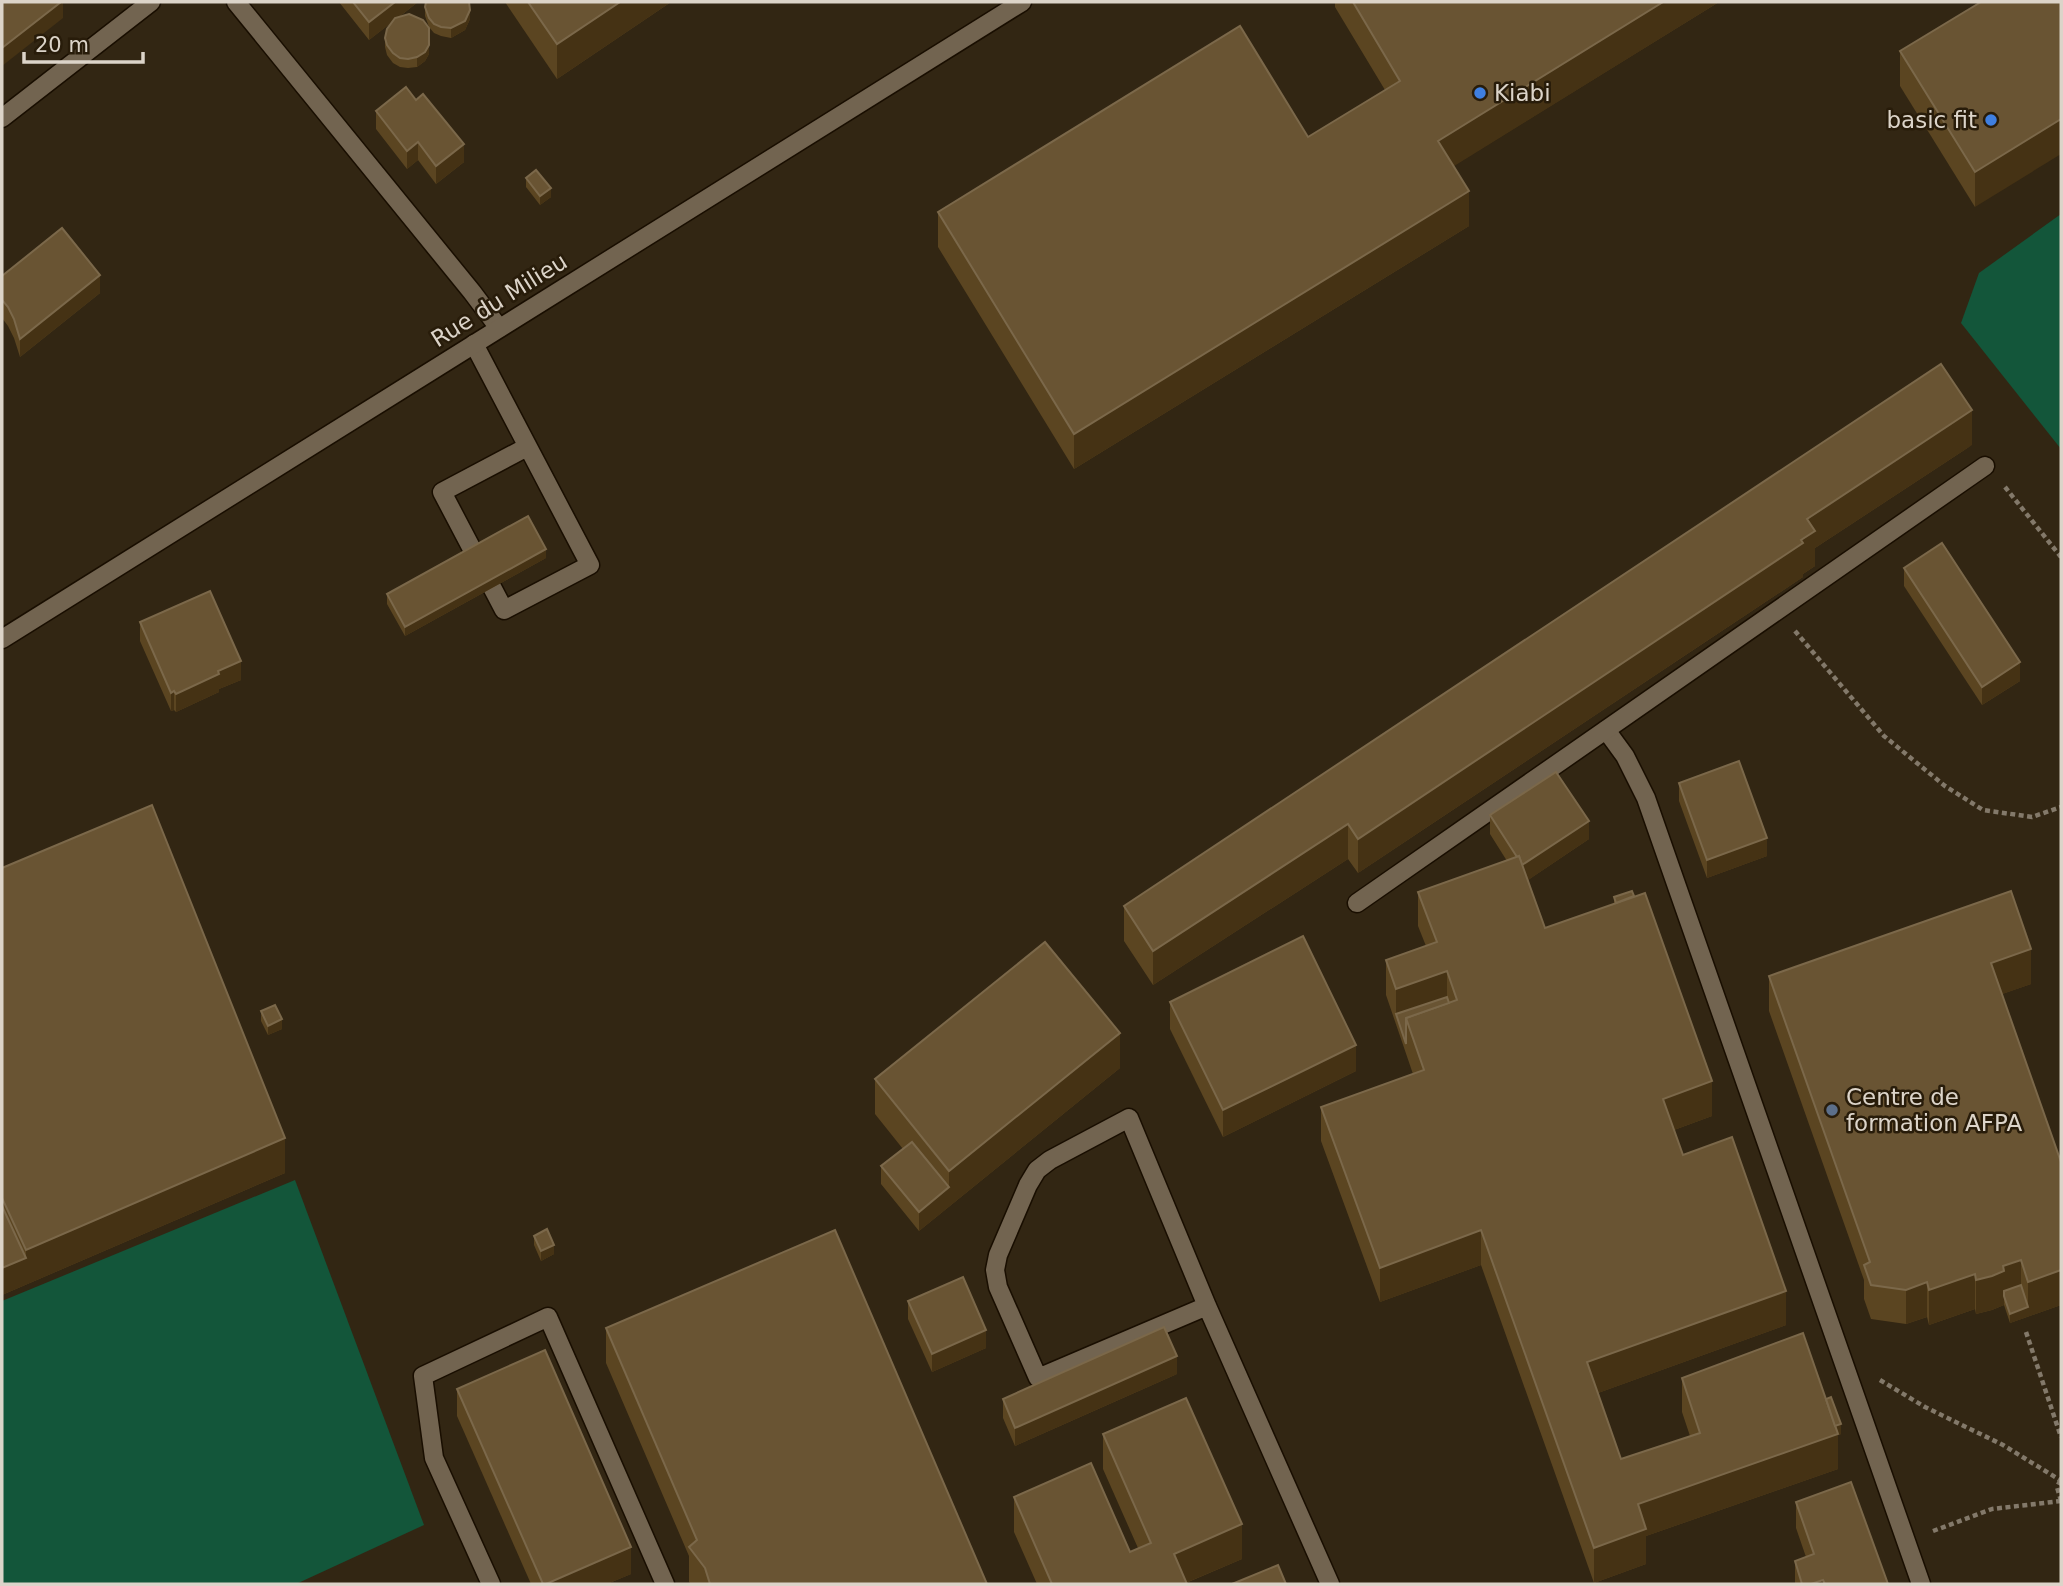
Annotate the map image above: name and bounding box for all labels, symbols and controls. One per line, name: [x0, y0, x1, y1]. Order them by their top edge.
scale bar: [24, 21, 144, 65]
text: 20 m: [35, 33, 89, 57]
place label: Kiabi: [1494, 80, 1551, 106]
marker: Kiabi: [1472, 85, 1488, 101]
place label: basic fit: [1886, 107, 1977, 133]
marker: basic fit: [1983, 112, 1999, 128]
street label: Rue du Milieu: [426, 248, 572, 352]
place label: Centre de formation AFPA: [1846, 1084, 2022, 1136]
marker: Centre de formation AFPA: [1824, 1102, 1840, 1118]

